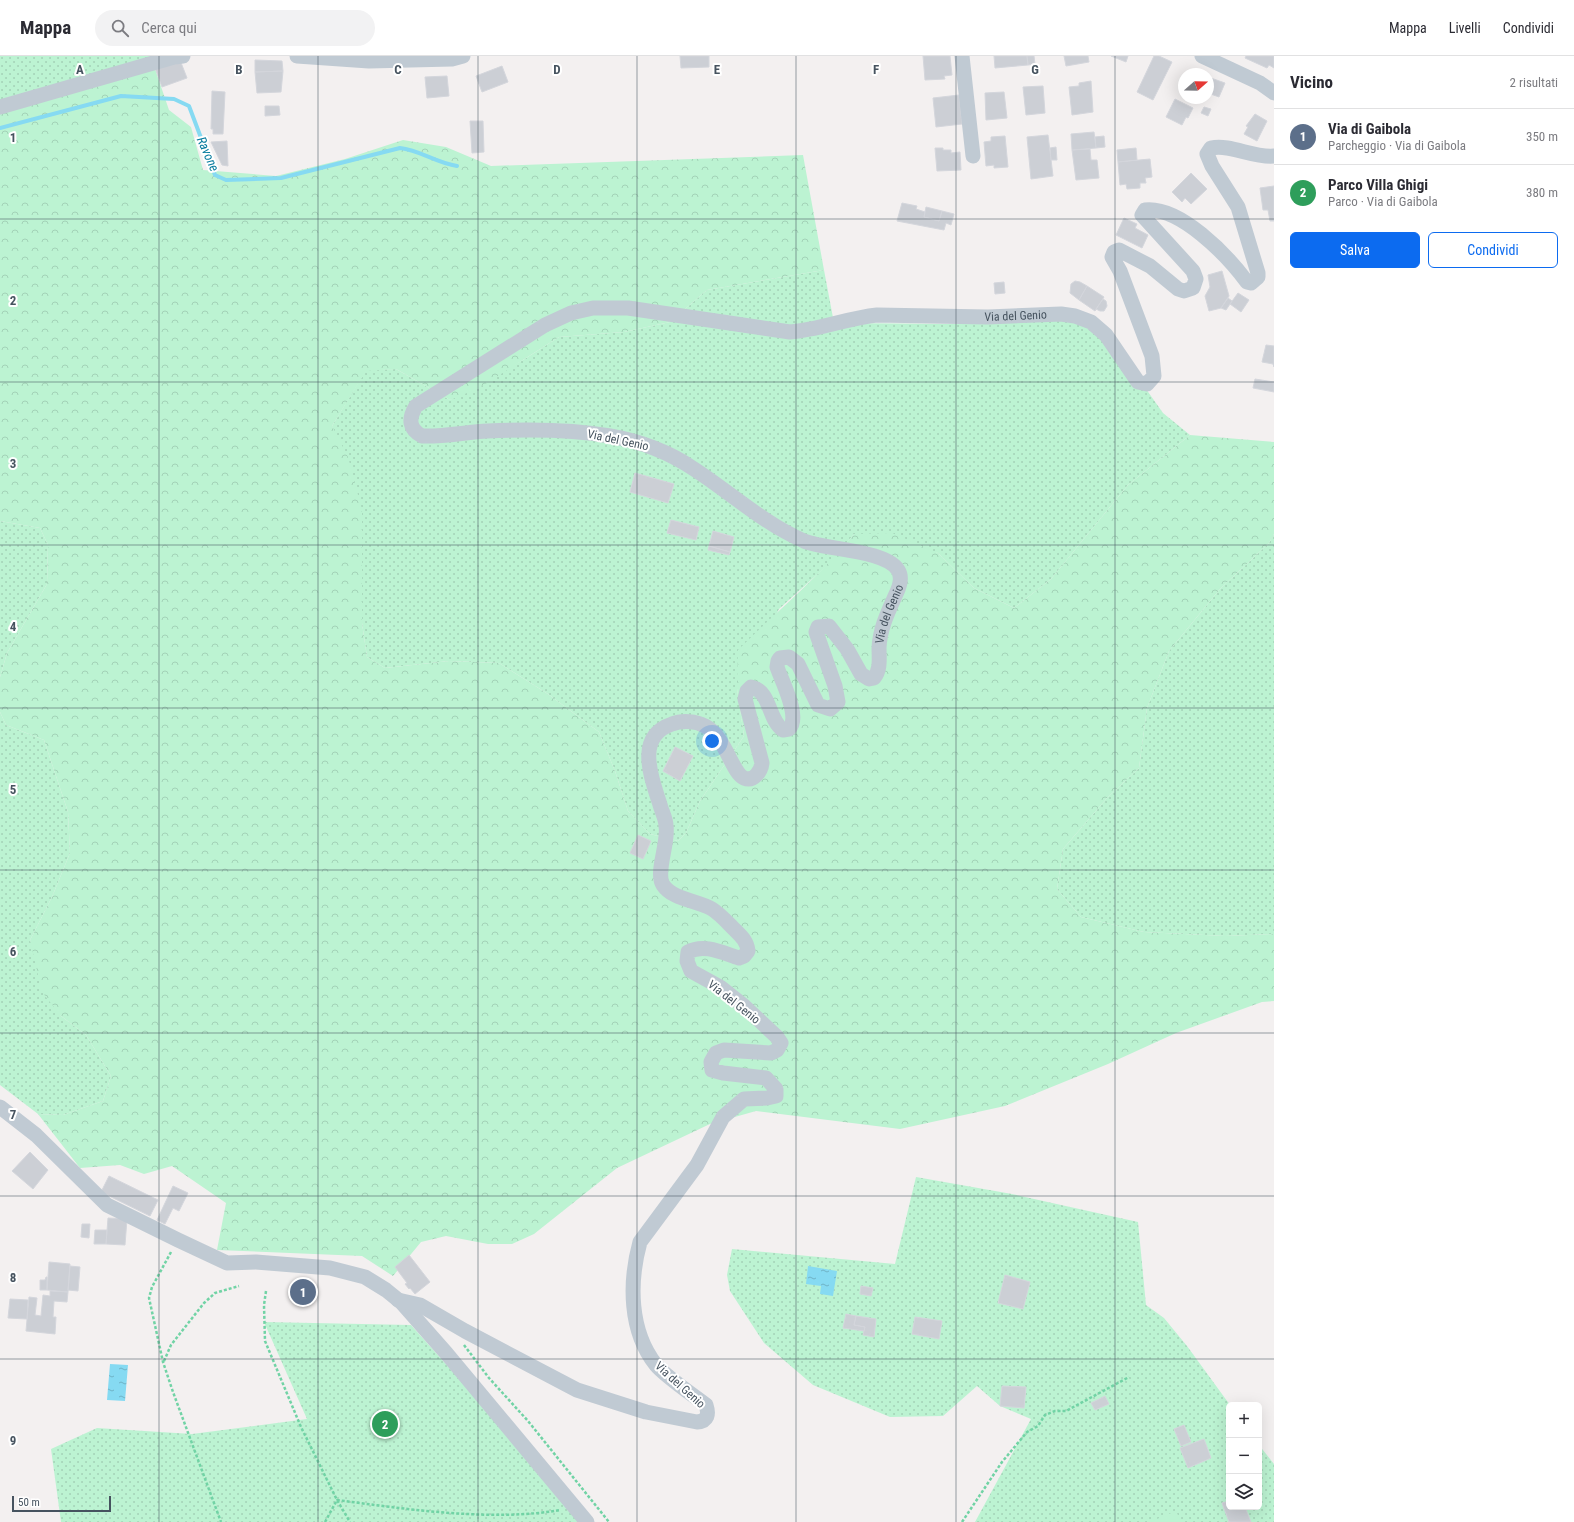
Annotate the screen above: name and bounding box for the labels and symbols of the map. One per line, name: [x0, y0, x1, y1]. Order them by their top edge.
text: A: [76, 62, 84, 77]
text: B: [235, 62, 243, 77]
text: C: [394, 62, 402, 77]
text: D: [553, 62, 561, 77]
text: E: [714, 62, 721, 77]
text: F: [873, 62, 879, 77]
text: G: [1031, 62, 1039, 77]
north arrow: [1178, 68, 1214, 104]
text: 1: [10, 130, 16, 145]
water label: Ravone: [194, 134, 222, 174]
text: 2: [10, 293, 17, 308]
street label: Via del Genio: [984, 308, 1047, 324]
street label: Via del Genio: [586, 427, 650, 453]
text: 3: [10, 456, 16, 471]
street label: Via del Genio: [872, 583, 906, 645]
text: 4: [10, 619, 17, 634]
your location: [702, 731, 722, 751]
text: 5: [10, 782, 17, 797]
text: 6: [10, 944, 17, 959]
street label: Via del Genio: [705, 977, 763, 1027]
text: 7: [10, 1107, 17, 1122]
text: 8: [10, 1270, 16, 1285]
pin: 1: [290, 1277, 316, 1307]
street label: Via del Genio: [652, 1359, 708, 1411]
pin: 2: [372, 1409, 398, 1439]
text: 9: [10, 1433, 16, 1448]
scale bar: [12, 1494, 111, 1513]

